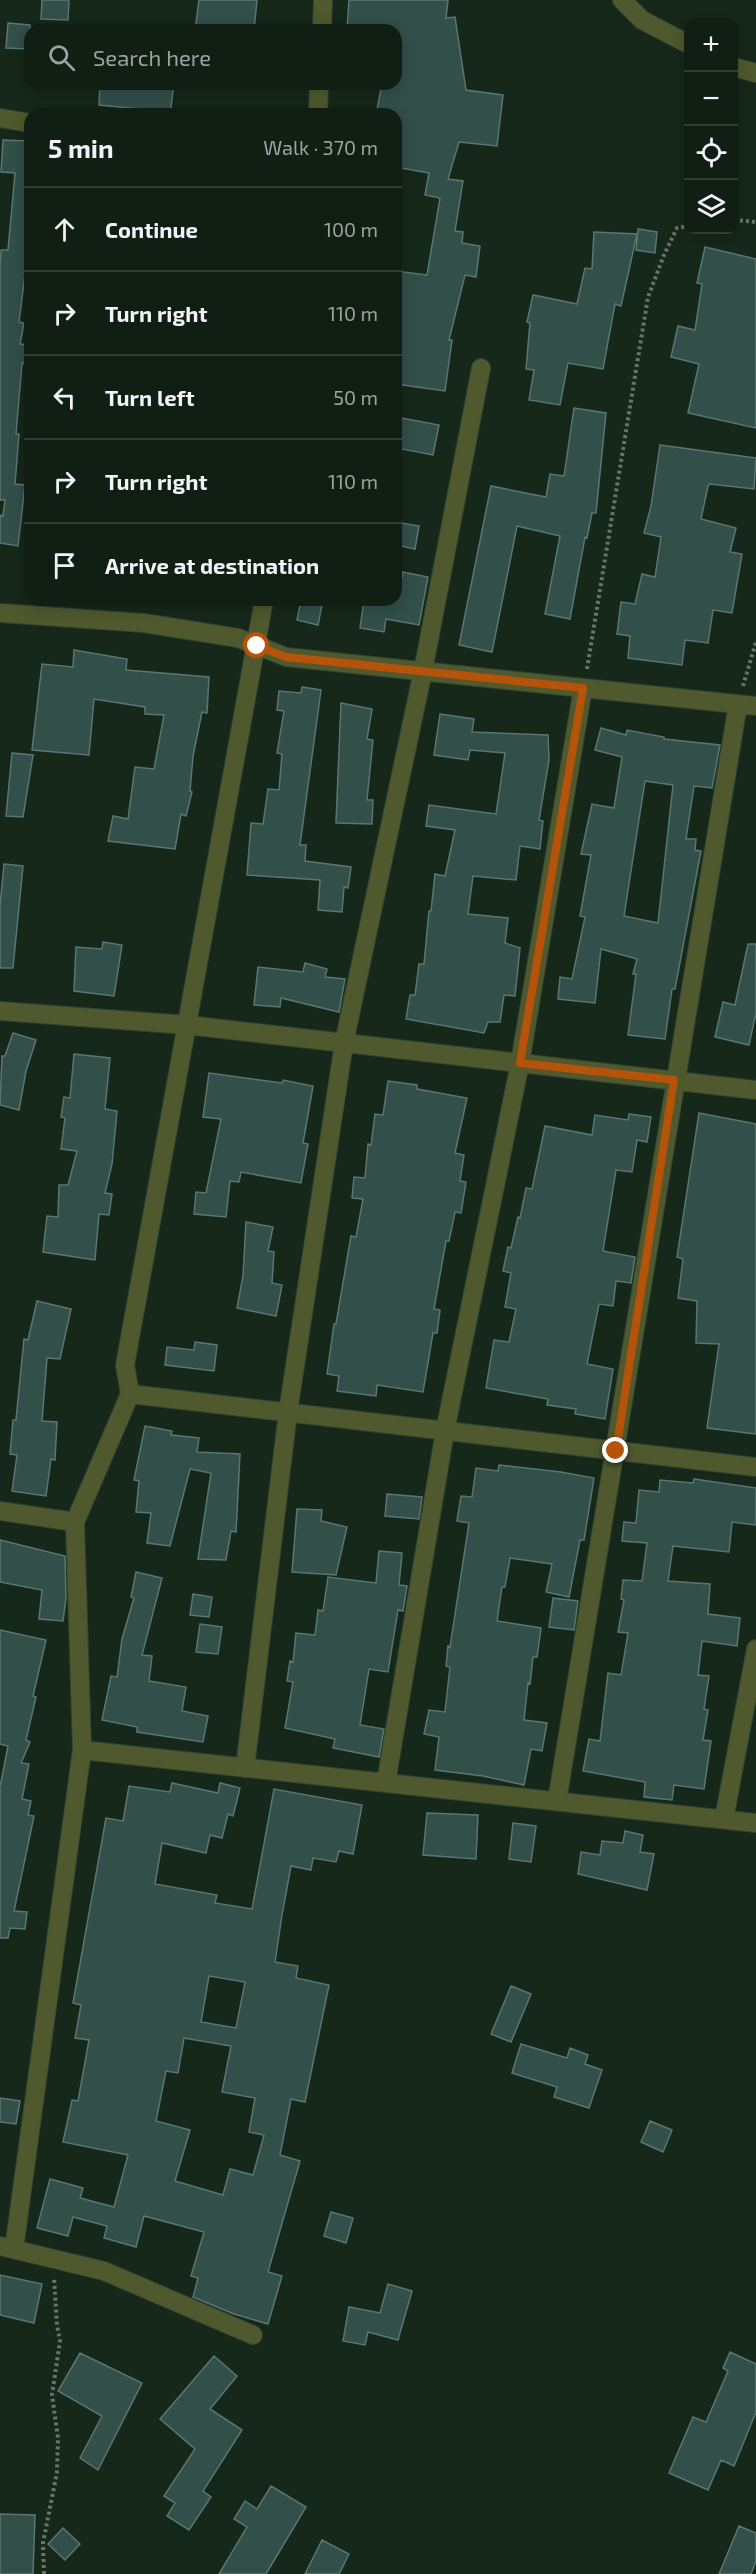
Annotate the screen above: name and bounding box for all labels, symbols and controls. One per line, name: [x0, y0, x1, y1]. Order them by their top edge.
map controls: [684, 18, 738, 234]
button: +: [684, 18, 738, 72]
search box: [24, 24, 402, 90]
icon: search: [45, 41, 78, 74]
text: Search here: [93, 44, 211, 70]
button: −: [684, 72, 738, 126]
button: locate: [684, 126, 738, 180]
text: 5 min: [48, 132, 114, 163]
text: Walk · 370 m: [263, 135, 378, 159]
button: layers: [684, 180, 738, 234]
icon: ahead: [48, 213, 81, 246]
text: Continue: [105, 216, 198, 242]
text: 100 m: [324, 217, 378, 241]
icon: right: [48, 297, 81, 330]
text: Turn right: [105, 300, 207, 326]
text: 110 m: [328, 301, 378, 325]
icon: left: [48, 381, 81, 414]
text: Turn left: [105, 384, 194, 410]
text: 50 m: [333, 385, 378, 409]
icon: right: [48, 465, 81, 498]
text: Turn right: [105, 468, 207, 494]
text: 110 m: [328, 469, 378, 493]
icon: arrive: [48, 549, 81, 582]
text: Arrive at destination: [105, 552, 319, 578]
route start: [243, 632, 269, 658]
route end: [602, 1437, 628, 1463]

